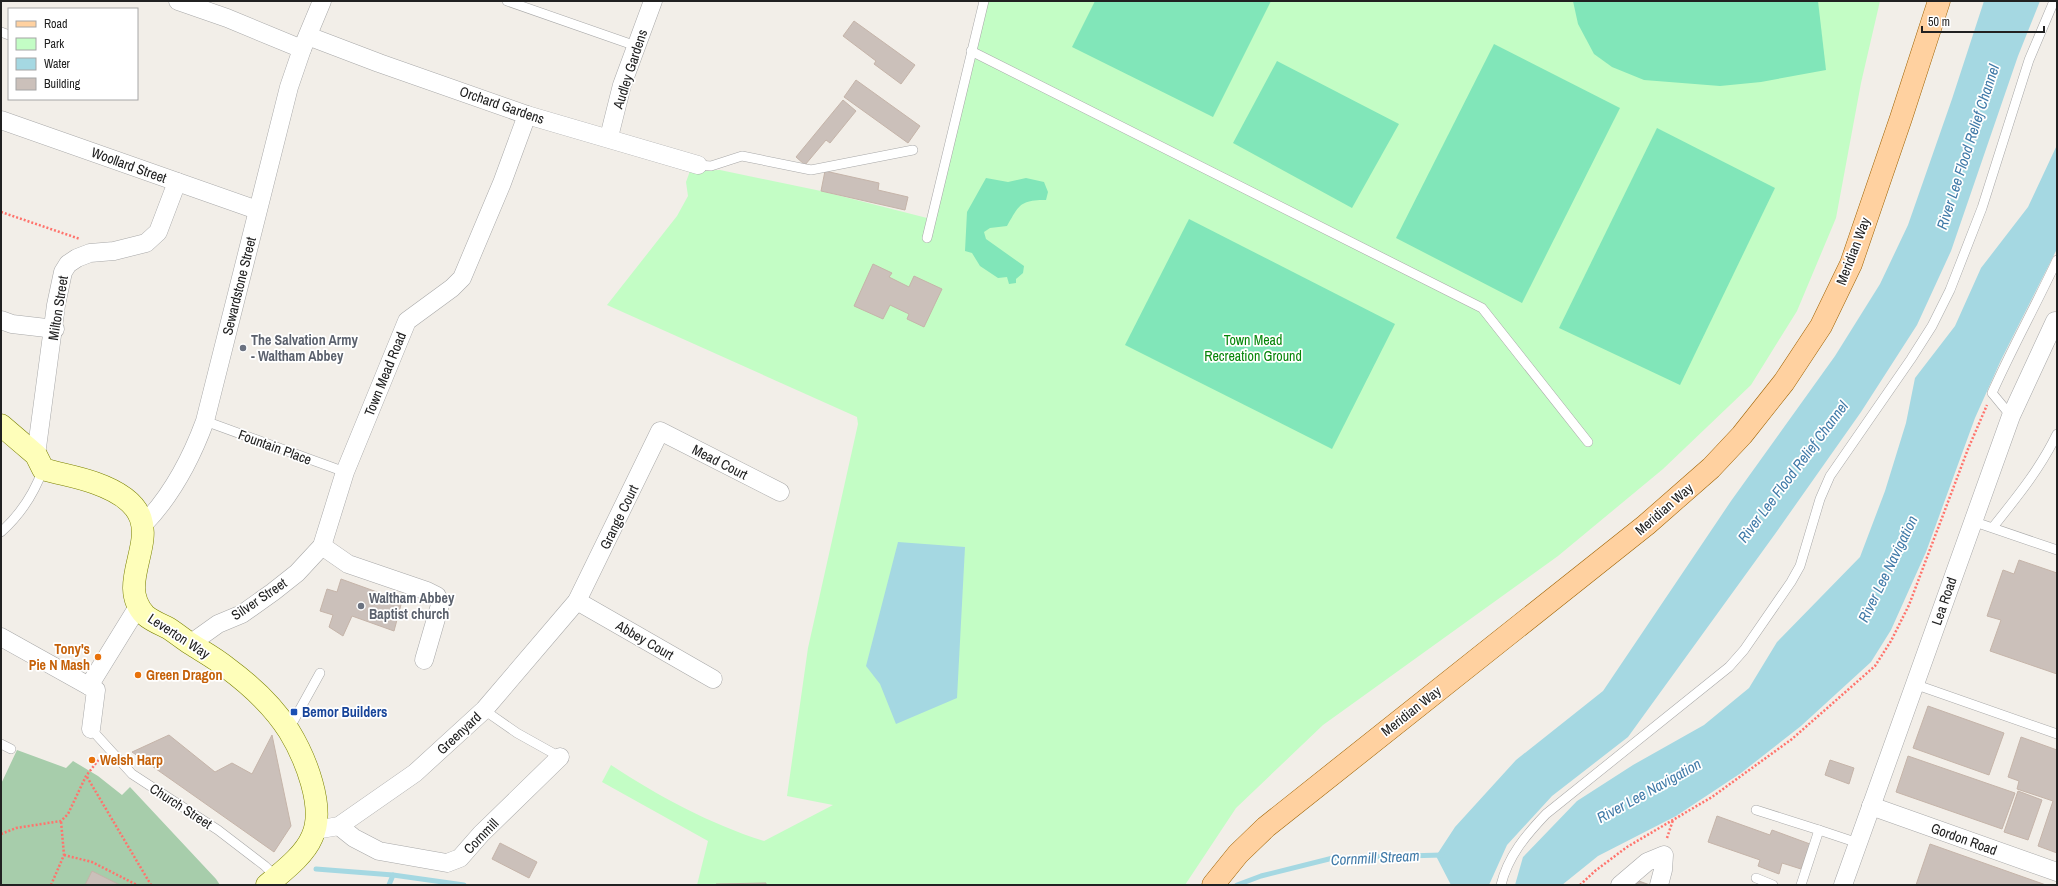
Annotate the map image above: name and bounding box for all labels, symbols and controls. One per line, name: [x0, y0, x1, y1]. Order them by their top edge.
legend: [8, 8, 138, 100]
scale bar: [1922, 8, 2044, 34]
text: 50 m: [1928, 14, 1950, 30]
text: Road: [44, 16, 68, 32]
street label: Audley Gardens: [608, 27, 651, 112]
text: Park: [44, 36, 64, 52]
text: Water: [44, 56, 71, 72]
water label: River Lee Flood Relief Channel: [1931, 61, 2004, 232]
text: Building: [44, 76, 81, 92]
street label: Orchard Gardens: [457, 82, 547, 128]
street label: Woollard Street: [89, 143, 169, 187]
street label: Meridian Way: [1832, 214, 1874, 287]
street label: Sewardstone Street: [218, 235, 260, 337]
street label: Milton Street: [44, 274, 72, 342]
street label: Town Mead Road: [360, 329, 410, 419]
place label: The Salvation Army - Waltham Abbey: [251, 331, 358, 365]
park label: Town Mead Recreation Ground: [1204, 331, 1302, 365]
marker: The Salvation Army - Waltham Abbey: [238, 343, 248, 353]
water label: River Lee Flood Relief Channel: [1732, 396, 1853, 547]
street label: Fountain Place: [236, 425, 314, 469]
street label: Mead Court: [689, 440, 751, 484]
street label: Meridian Way: [1631, 479, 1697, 539]
street label: Grange Court: [596, 482, 642, 552]
water label: River Lee Navigation: [1853, 512, 1923, 626]
street label: Silver Street: [228, 574, 290, 624]
street label: Lea Road: [1927, 575, 1961, 627]
place label: Waltham Abbey Baptist church: [369, 589, 455, 623]
marker: Waltham Abbey Baptist church: [356, 601, 366, 611]
street label: Leverton Way: [145, 609, 214, 663]
street label: Abbey Court: [612, 616, 677, 664]
place label: Tony's Pie N Mash: [29, 640, 90, 674]
marker: Tony's Pie N Mash: [93, 652, 103, 662]
place label: Green Dragon: [146, 666, 223, 684]
marker: Green Dragon: [133, 670, 143, 680]
street label: Meridian Way: [1377, 682, 1445, 740]
place label: Bemor Builders: [302, 703, 387, 721]
marker: Bemor Builders: [289, 707, 299, 717]
street label: Greenyard: [433, 708, 485, 758]
place label: Welsh Harp: [100, 751, 163, 769]
water label: River Lee Navigation: [1593, 753, 1705, 828]
marker: Welsh Harp: [87, 755, 97, 765]
street label: Church Street: [146, 779, 216, 833]
street label: Cornmill: [460, 814, 502, 858]
street label: Gordon Road: [1929, 819, 1999, 859]
water label: Cornmill Stream: [1330, 845, 1420, 870]

